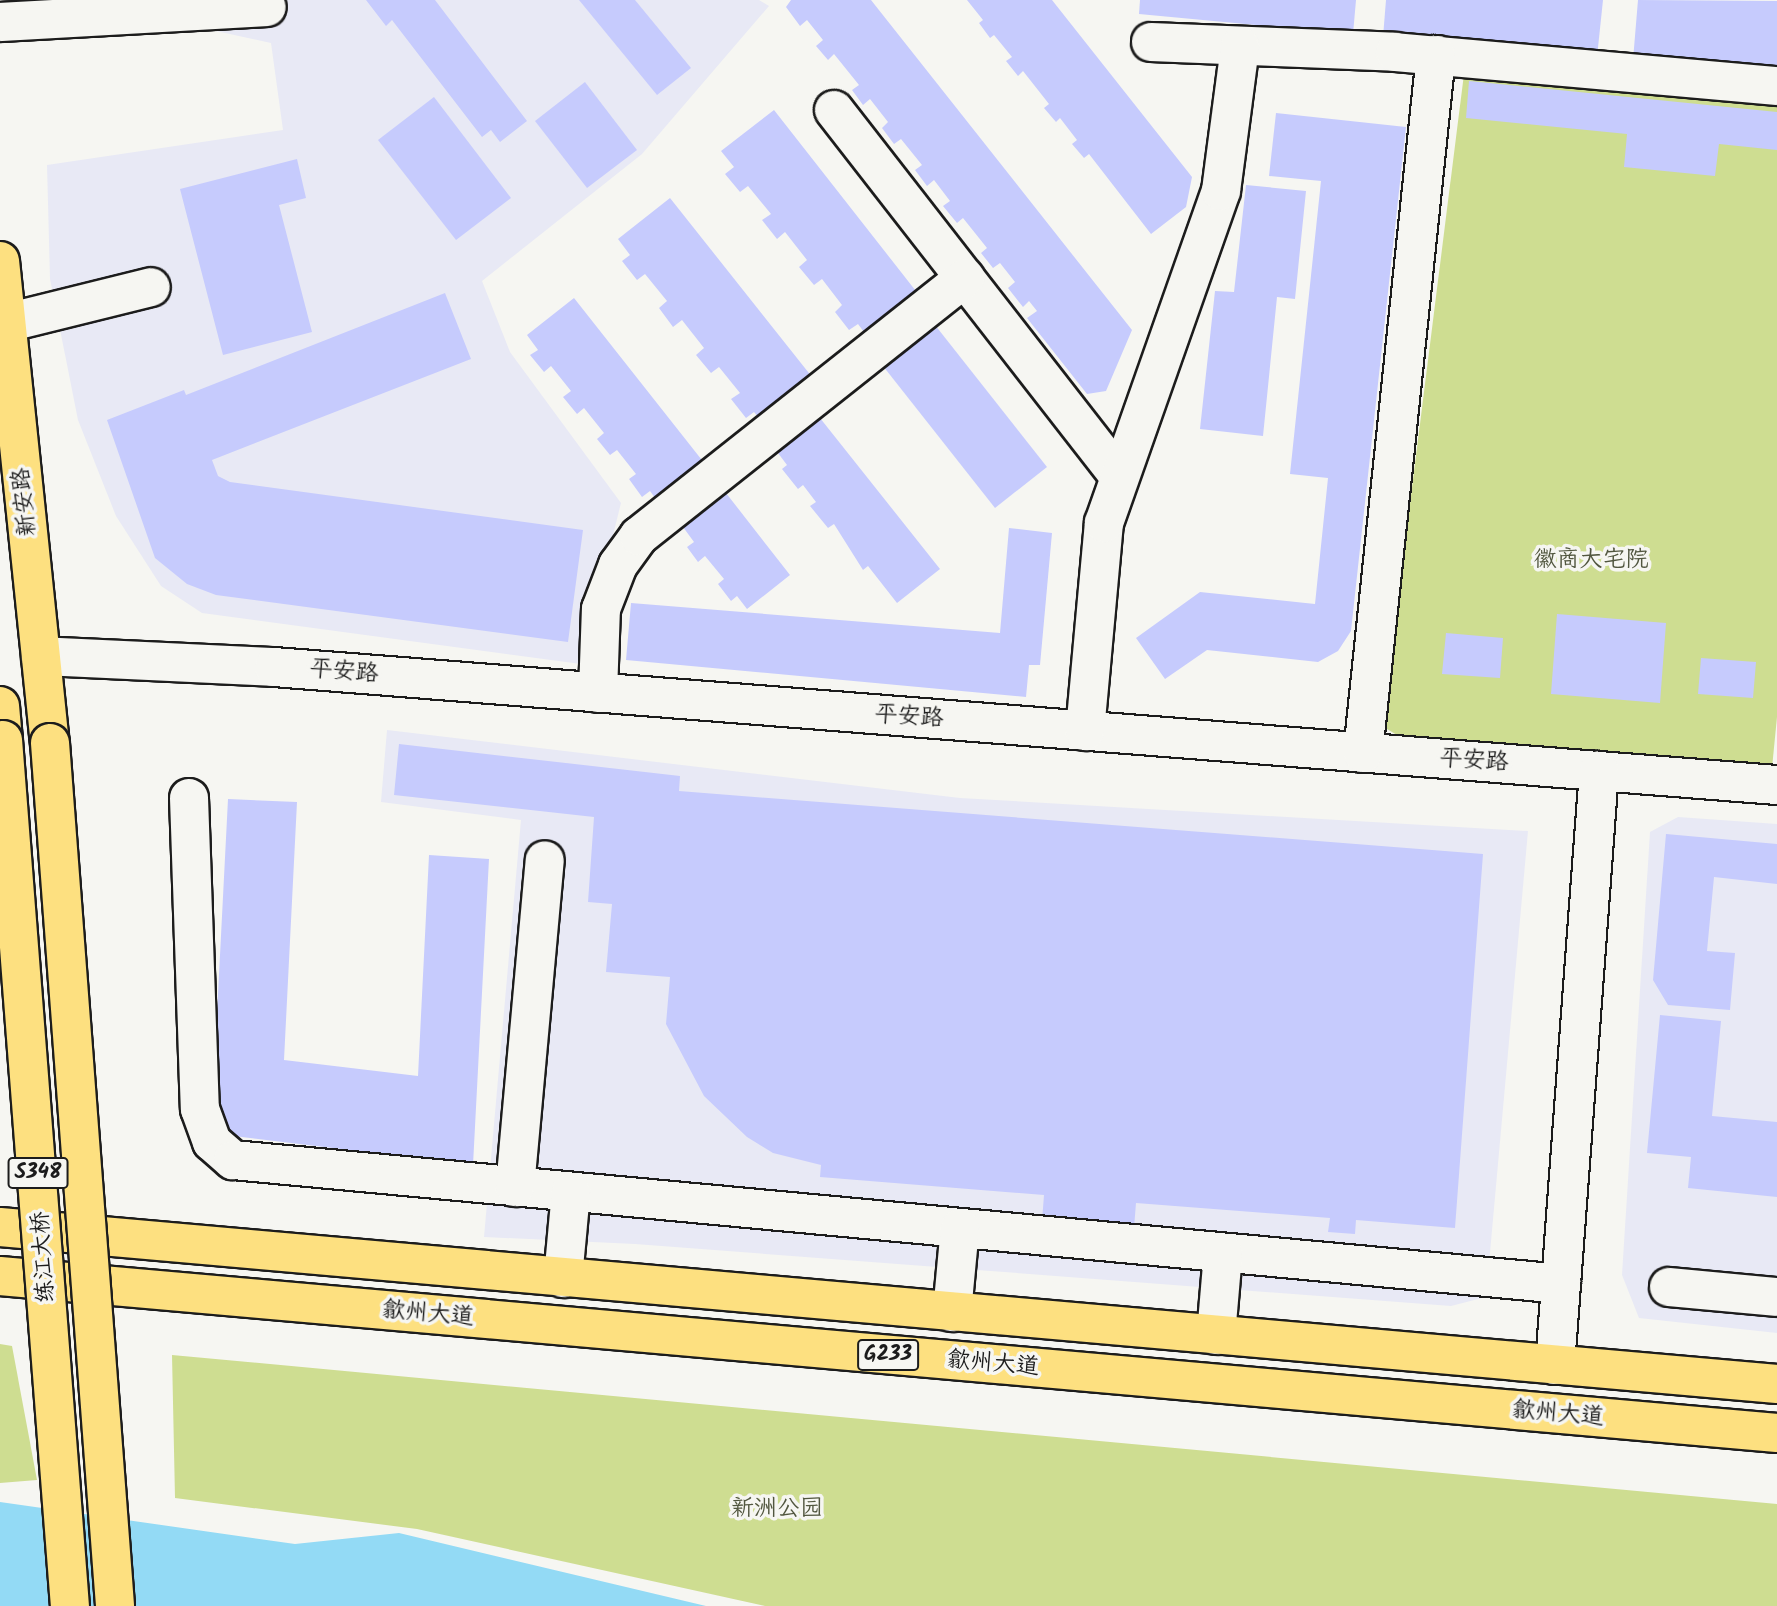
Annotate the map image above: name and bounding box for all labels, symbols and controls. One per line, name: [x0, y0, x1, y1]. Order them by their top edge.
street label: 新安路: [8, 466, 42, 538]
park label: 徽商大宅院: [1534, 546, 1648, 574]
street label: 平安路: [308, 655, 380, 689]
street label: 平安路: [874, 701, 944, 733]
street label: 平安路: [1439, 745, 1509, 777]
road number: S348: [7, 1156, 70, 1190]
street label: 练江大桥: [27, 1210, 61, 1304]
street label: 歙州大道: [381, 1296, 475, 1332]
road number: G233: [856, 1338, 920, 1372]
street label: 歙州大道: [946, 1346, 1040, 1382]
street label: 歙州大道: [1511, 1396, 1605, 1432]
park label: 新洲公园: [731, 1495, 823, 1523]

